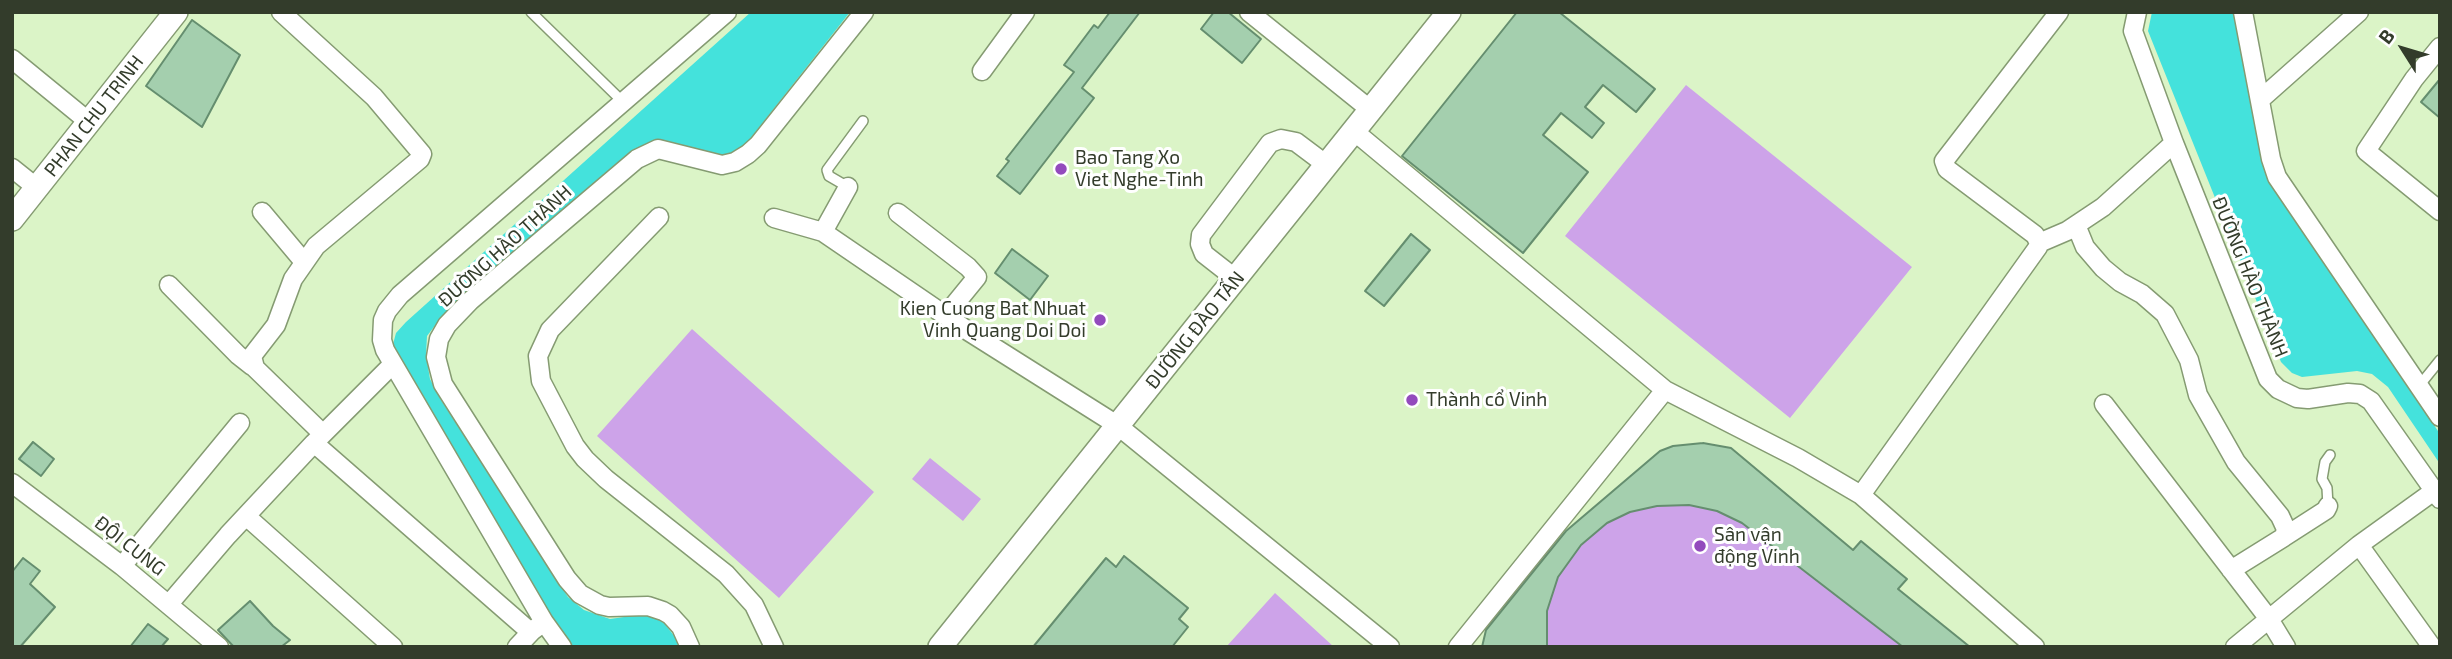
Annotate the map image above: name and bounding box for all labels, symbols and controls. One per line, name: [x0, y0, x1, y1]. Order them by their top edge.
north arrow: [2368, 14, 2438, 84]
text: B: [2373, 24, 2399, 48]
street label: PHAN CHU TRINH: [40, 51, 148, 181]
place label: Bao Tang Xo Viet Nghe-Tinh: [1075, 147, 1204, 191]
marker: Bao Tang Xo Viet Nghe-Tinh: [1053, 161, 1069, 177]
street label: ĐƯỜNG HÀO THÀNH: [434, 180, 576, 312]
street label: ĐƯỜNG HÀO THÀNH: [2207, 193, 2293, 361]
street label: ĐƯỜNG ĐÀO TẤN: [1141, 267, 1249, 393]
place label: Kien Cuong Bat Nhuat Vinh Quang Doi Doi: [900, 298, 1086, 342]
marker: Kien Cuong Bat Nhuat Vinh Quang Doi Doi: [1092, 312, 1108, 328]
place label: Thành cổ Vinh: [1426, 389, 1547, 411]
marker: Thành cổ Vinh: [1404, 392, 1420, 408]
street label: ĐỘI CUNG: [90, 511, 170, 581]
place label: Sân vận động Vinh: [1714, 524, 1800, 568]
marker: Sân vận động Vinh: [1692, 538, 1708, 554]

